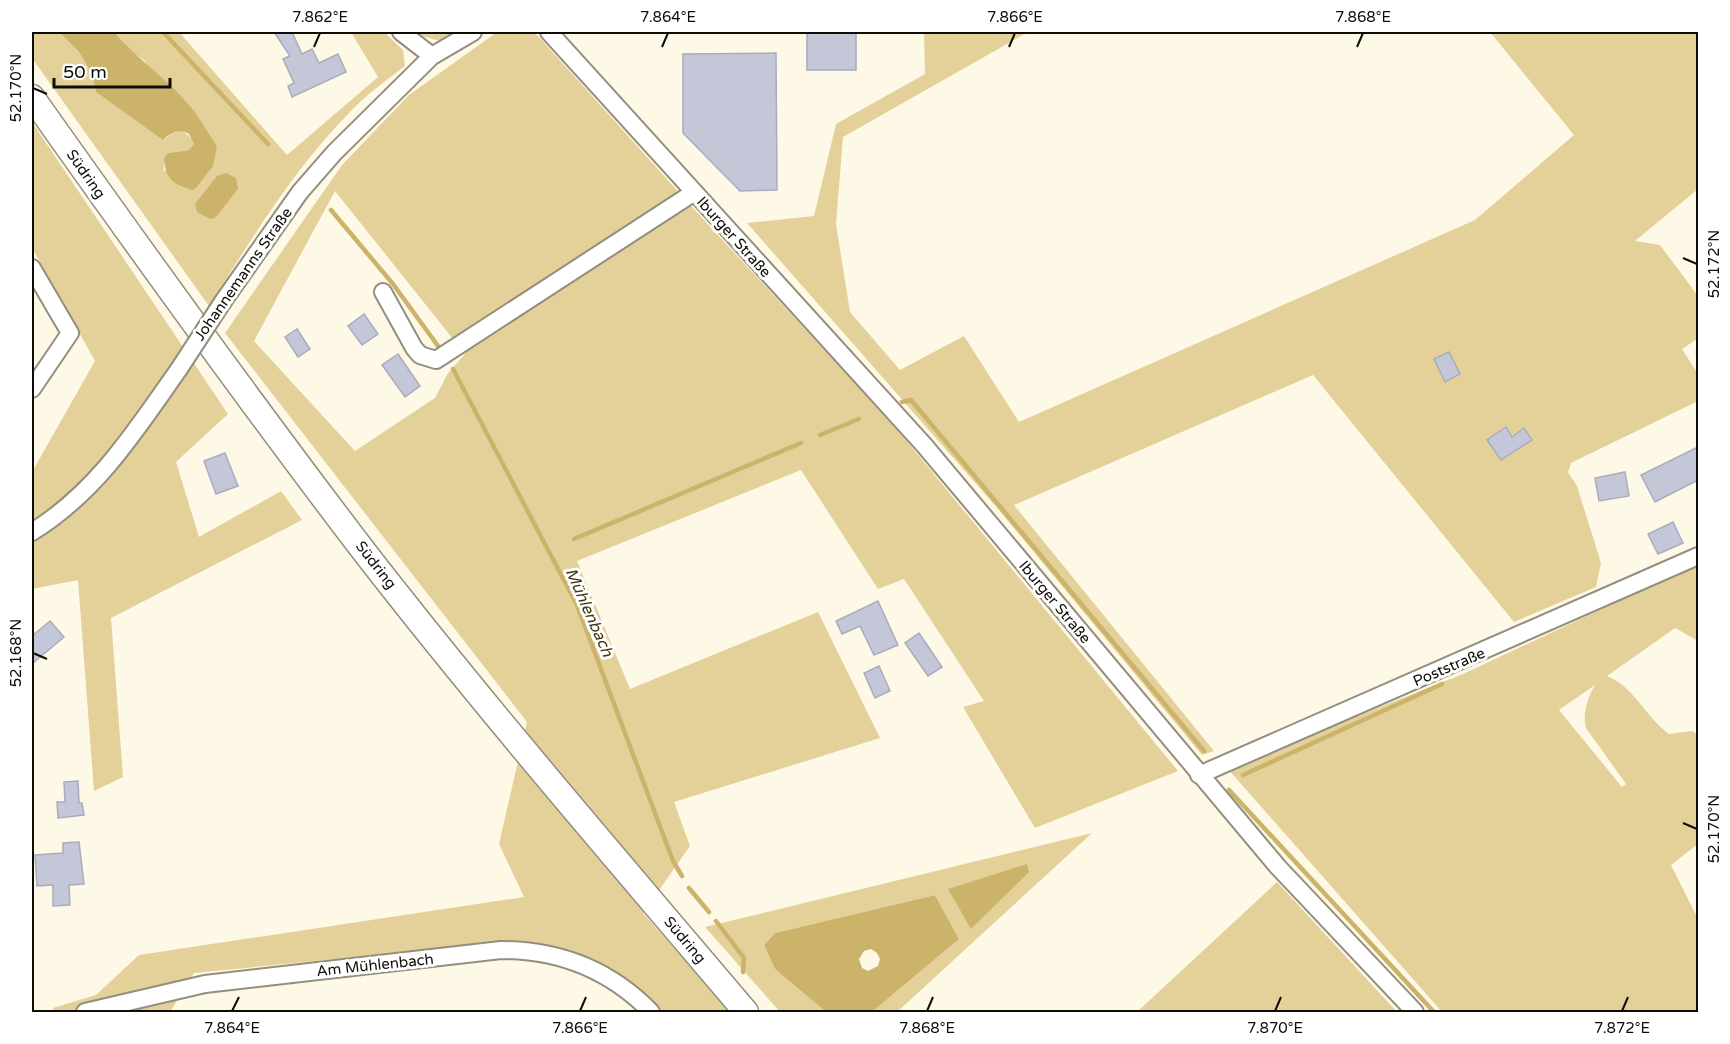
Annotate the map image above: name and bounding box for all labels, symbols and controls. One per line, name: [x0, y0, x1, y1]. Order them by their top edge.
text: 7.862°E: [292, 8, 348, 26]
text: 7.864°E: [640, 8, 696, 26]
text: 7.866°E: [987, 8, 1043, 26]
text: 7.868°E: [1335, 8, 1391, 26]
scale bar: [54, 51, 170, 89]
text: 52.170°N: [7, 54, 25, 122]
text: 50 m: [63, 61, 107, 83]
street label: Südring: [63, 146, 109, 202]
street label: Iburger Straße: [693, 193, 775, 281]
street label: Johannemanns Straße: [190, 204, 296, 344]
text: 52.172°N: [1705, 230, 1723, 298]
street label: Südring: [352, 537, 400, 593]
street label: Iburger Straße: [1015, 557, 1095, 647]
water label: Mühlenbach: [561, 565, 618, 661]
text: 52.168°N: [7, 619, 25, 687]
street label: Poststraße: [1410, 644, 1488, 690]
text: 52.170°N: [1705, 795, 1723, 863]
street label: Südring: [660, 913, 710, 967]
street label: Am Mühlenbach: [316, 950, 434, 980]
text: 7.864°E: [204, 1019, 260, 1037]
text: 7.866°E: [552, 1019, 608, 1037]
text: 7.868°E: [899, 1019, 955, 1037]
text: 7.870°E: [1247, 1019, 1303, 1037]
text: 7.872°E: [1594, 1019, 1650, 1037]

